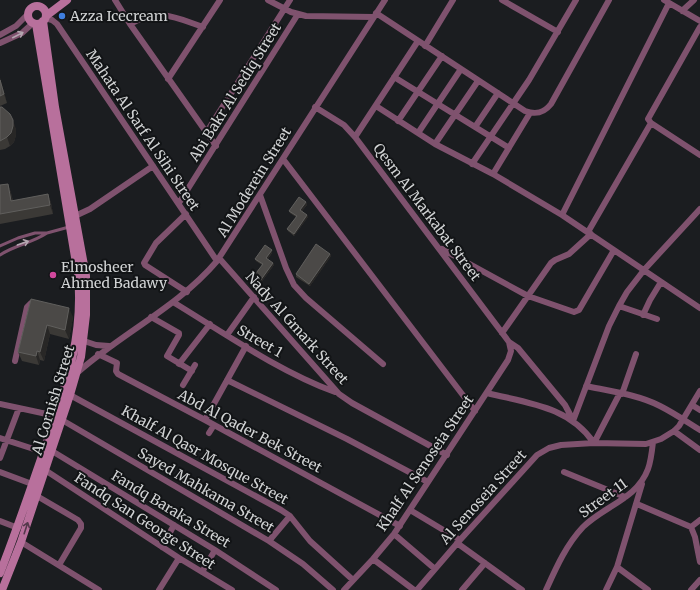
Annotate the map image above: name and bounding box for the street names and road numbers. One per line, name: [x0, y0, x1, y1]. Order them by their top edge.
street label: Abi Bakr Al Sediq Street: [184, 19, 285, 166]
street label: Mahata Al Sarf Al Sihi Street: [82, 46, 204, 214]
street label: Al Moderein Street: [212, 123, 295, 241]
street label: Qesm Al Markabat Street: [369, 139, 485, 285]
street label: Nady Al Gmark Street: [242, 268, 353, 388]
street label: Street 1: [234, 321, 286, 361]
street label: Al Cornish Street: [27, 342, 78, 458]
street label: Abd Al Qader Bek Street: [174, 385, 326, 477]
street label: Khalf Al Senoseia Street: [373, 391, 478, 535]
street label: Khalf Al Qasr Mosque Street: [118, 401, 292, 509]
street label: Sayed Mahkama Street: [134, 444, 278, 537]
street label: Al Senoseia Street: [435, 446, 530, 549]
street label: Fandq Baraka Street: [108, 466, 234, 552]
street label: Fandq San George Street: [71, 469, 219, 574]
street label: Street 11: [575, 474, 631, 522]

